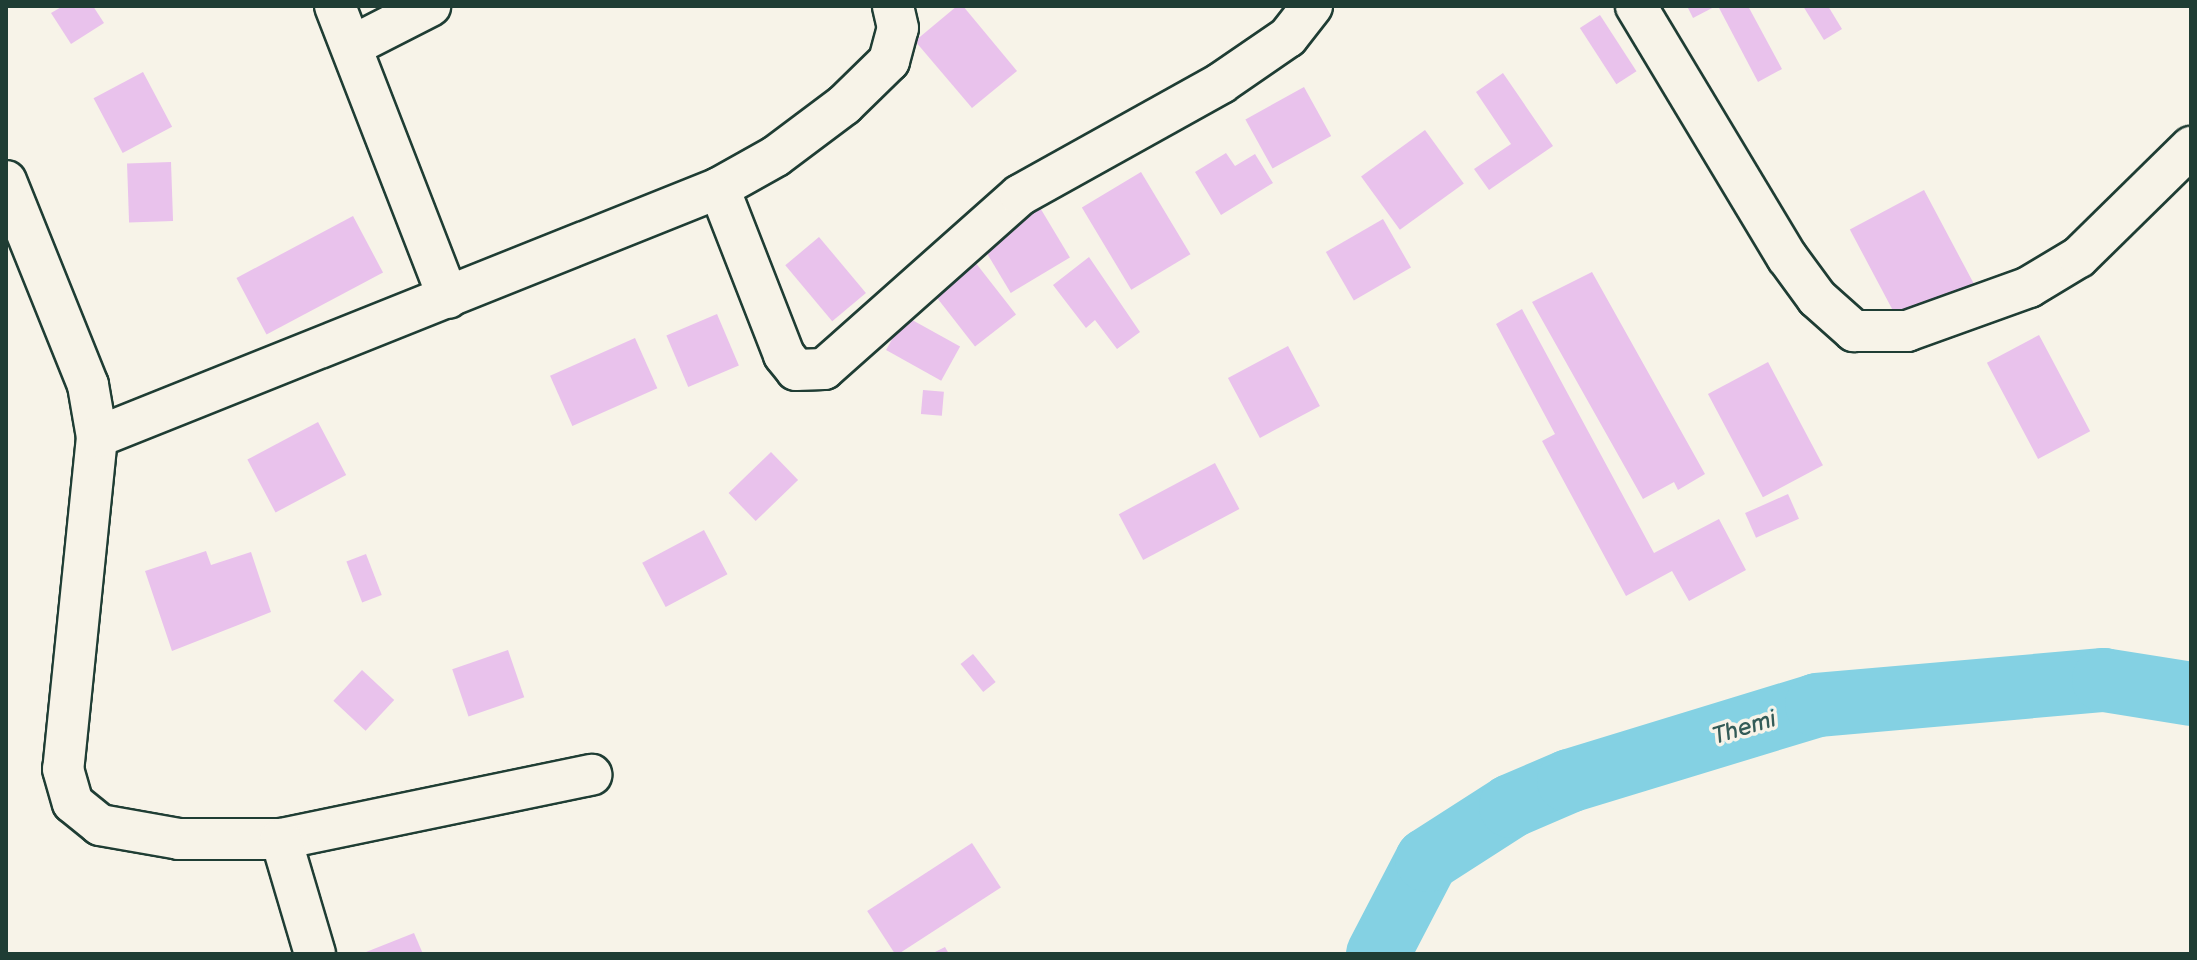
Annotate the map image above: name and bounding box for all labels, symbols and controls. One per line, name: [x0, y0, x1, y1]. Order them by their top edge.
water label: Themi: [1709, 705, 1779, 751]

